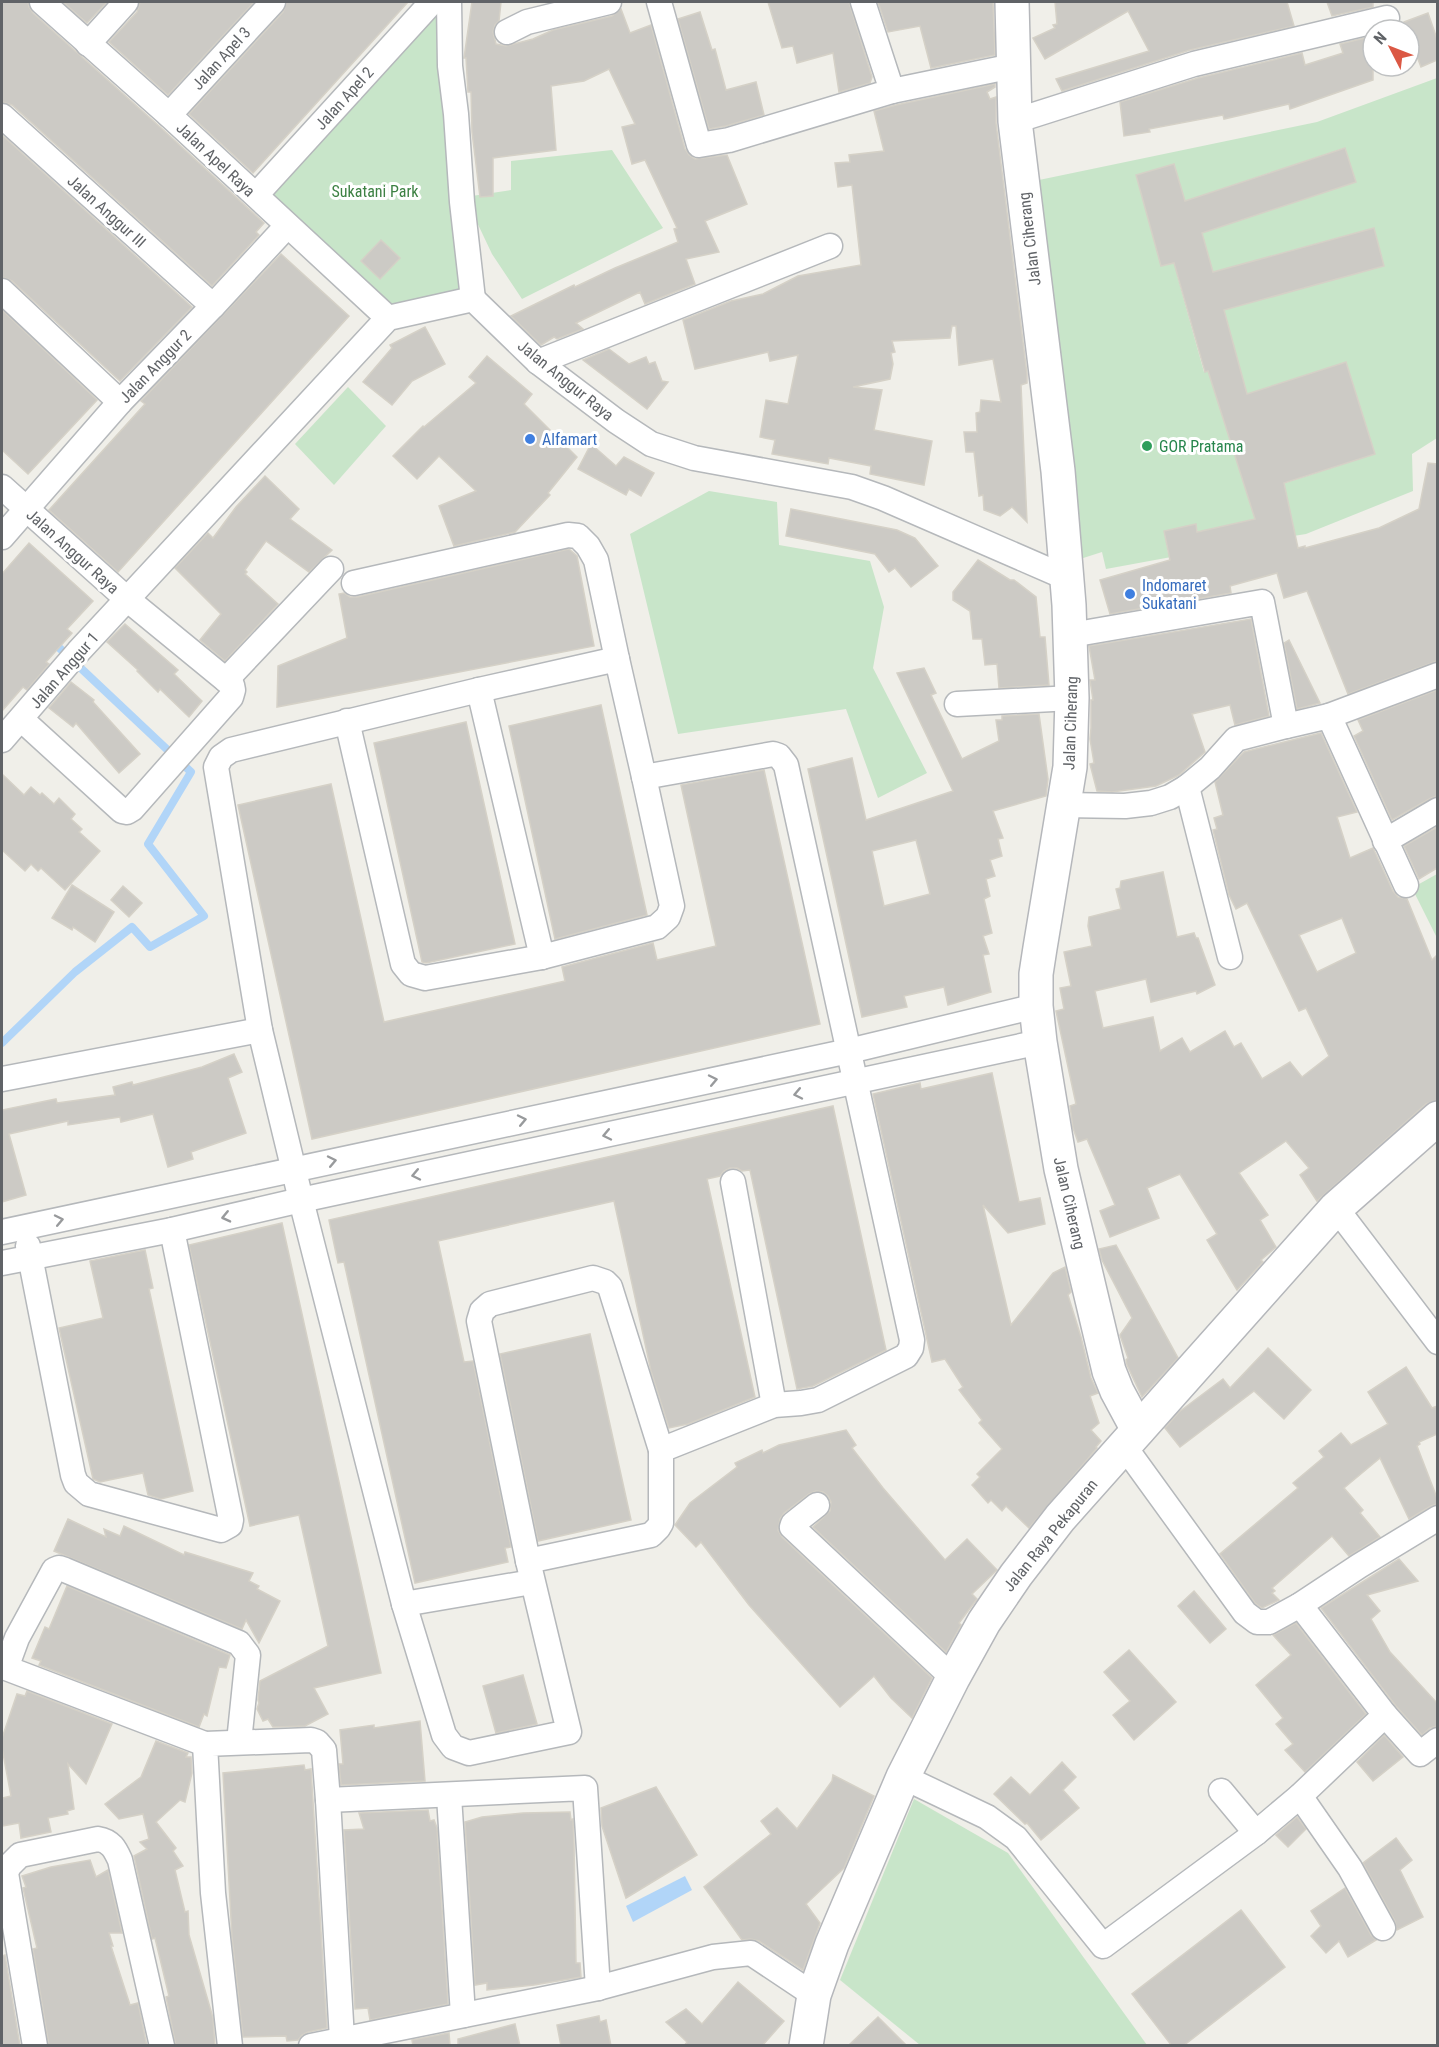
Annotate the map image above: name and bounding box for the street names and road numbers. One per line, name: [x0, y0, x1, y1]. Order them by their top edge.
street label: Jalan Apel 3: [188, 23, 255, 94]
street label: Jalan Apel 2: [311, 63, 378, 134]
street label: Jalan Apel Raya: [172, 118, 259, 201]
street label: Jalan Anggur III: [63, 171, 150, 252]
street label: Jalan Ciherang: [1014, 191, 1045, 287]
street label: Jalan Anggur 2: [115, 325, 195, 407]
street label: Jalan Anggur Raya: [514, 336, 617, 425]
street label: Jalan Anggur Raya: [23, 505, 123, 598]
street label: Jalan Anggur 1: [26, 628, 103, 712]
street label: Jalan Ciherang: [1059, 676, 1082, 770]
street label: Jalan Ciherang: [1050, 1155, 1089, 1251]
street label: Jalan Raya Pekapuran: [999, 1475, 1101, 1595]

